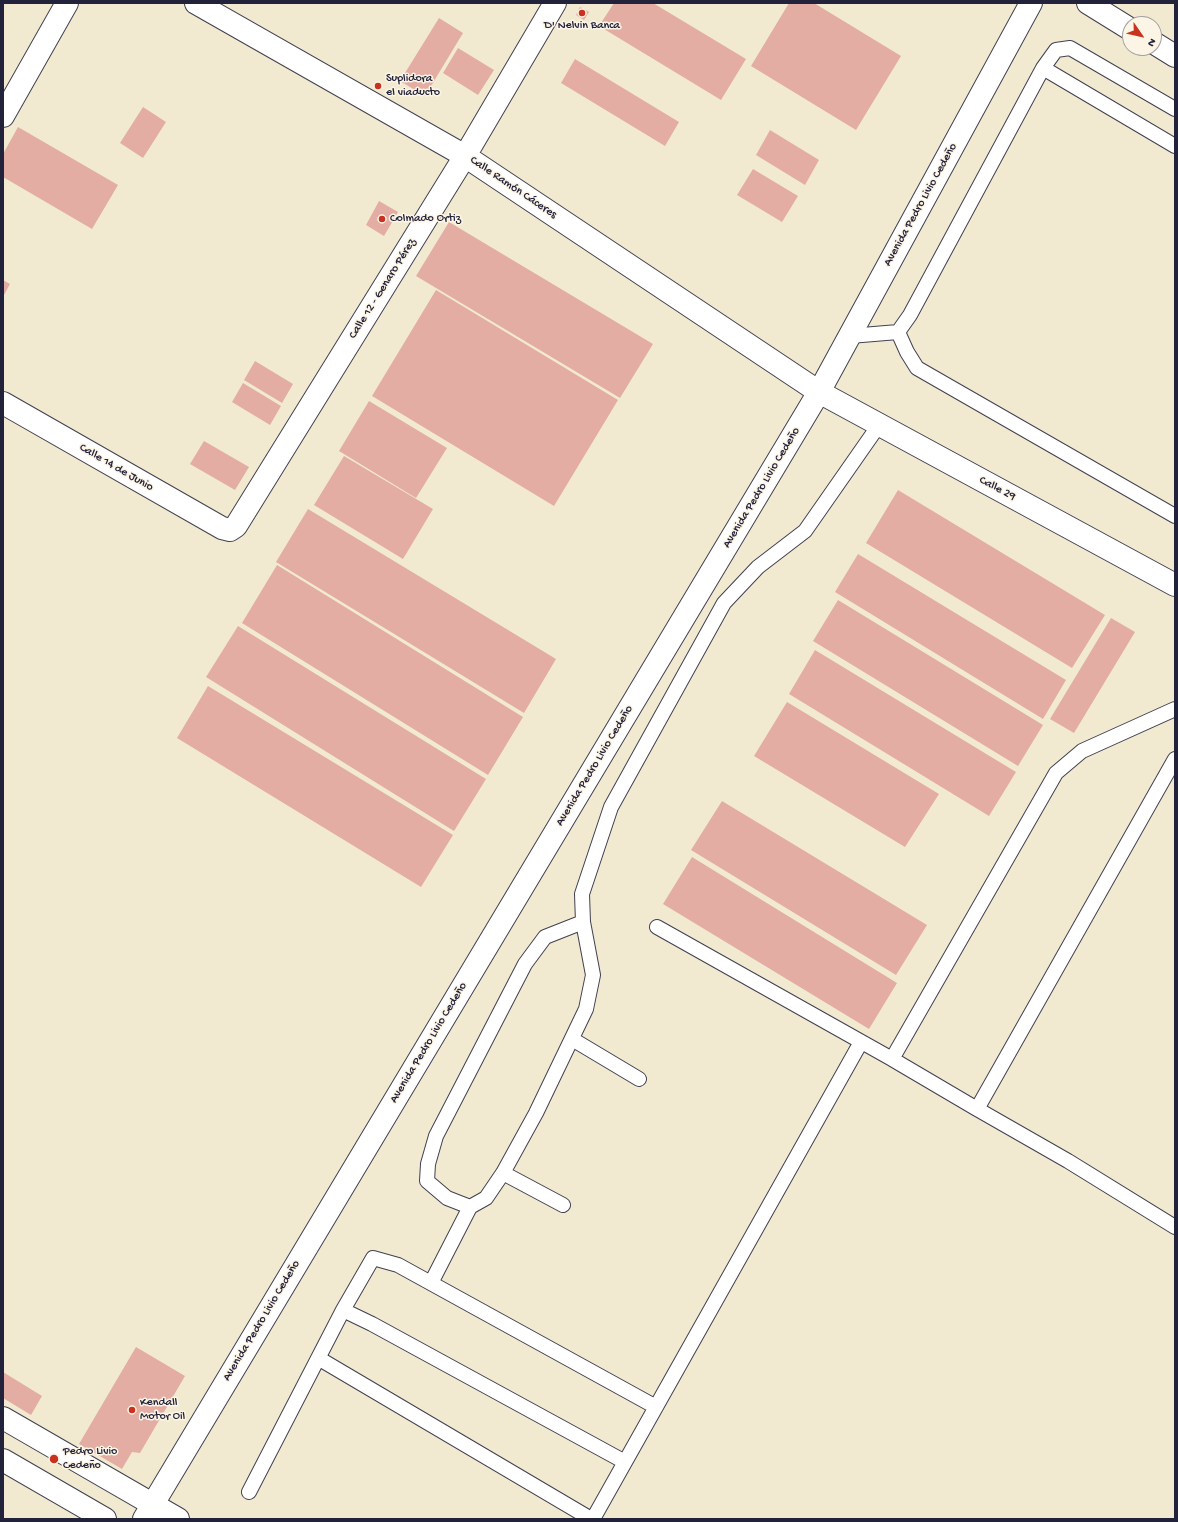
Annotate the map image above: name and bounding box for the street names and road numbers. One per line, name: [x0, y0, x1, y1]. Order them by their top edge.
street label: Avenida Pedro Livio Cedeño: [881, 141, 961, 269]
street label: Calle Ramón Cáceres: [467, 154, 559, 222]
street label: Calle 12 - Genaro Pérez: [346, 236, 420, 342]
street label: Avenida Pedro Livio Cedeño: [720, 425, 804, 551]
street label: Calle 14 de Junio: [76, 441, 156, 495]
street label: Calle 29: [976, 473, 1018, 505]
street label: Avenida Pedro Livio Cedeño: [553, 703, 637, 829]
street label: Avenida Pedro Livio Cedeño: [387, 980, 471, 1106]
street label: Avenida Pedro Livio Cedeño: [220, 1258, 304, 1384]

